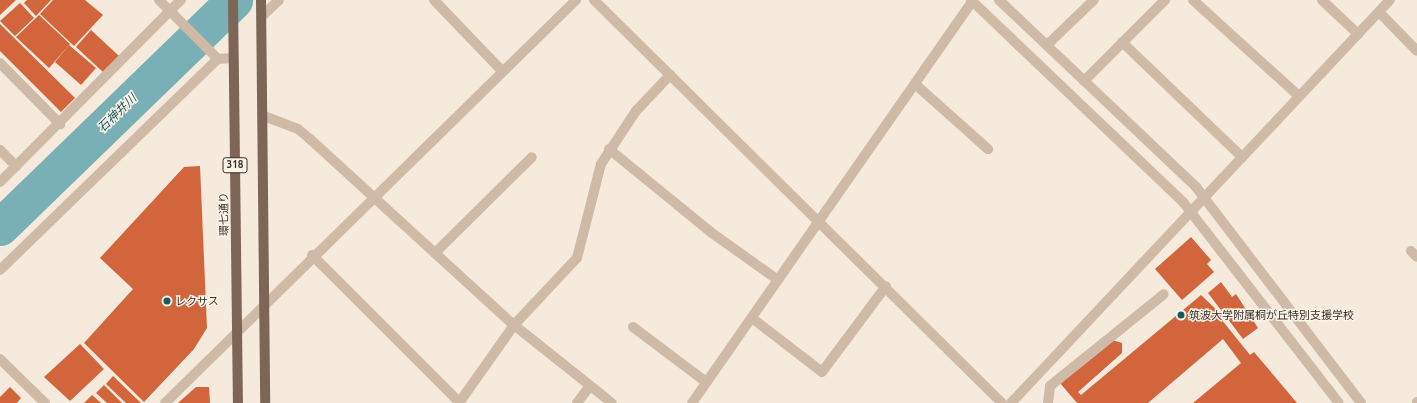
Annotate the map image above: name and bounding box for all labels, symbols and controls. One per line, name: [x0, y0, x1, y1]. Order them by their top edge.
water label: 石神井川: [95, 91, 139, 135]
road number: 318: [222, 157, 248, 173]
street label: 環七通り: [217, 192, 231, 236]
place label: レクサス: [175, 294, 219, 308]
marker: レクサス: [162, 296, 172, 306]
place label: 筑波大学附属桐が丘特別支援学校: [1189, 308, 1354, 322]
marker: 筑波大学附属桐が丘特別支援学校: [1176, 310, 1186, 320]

